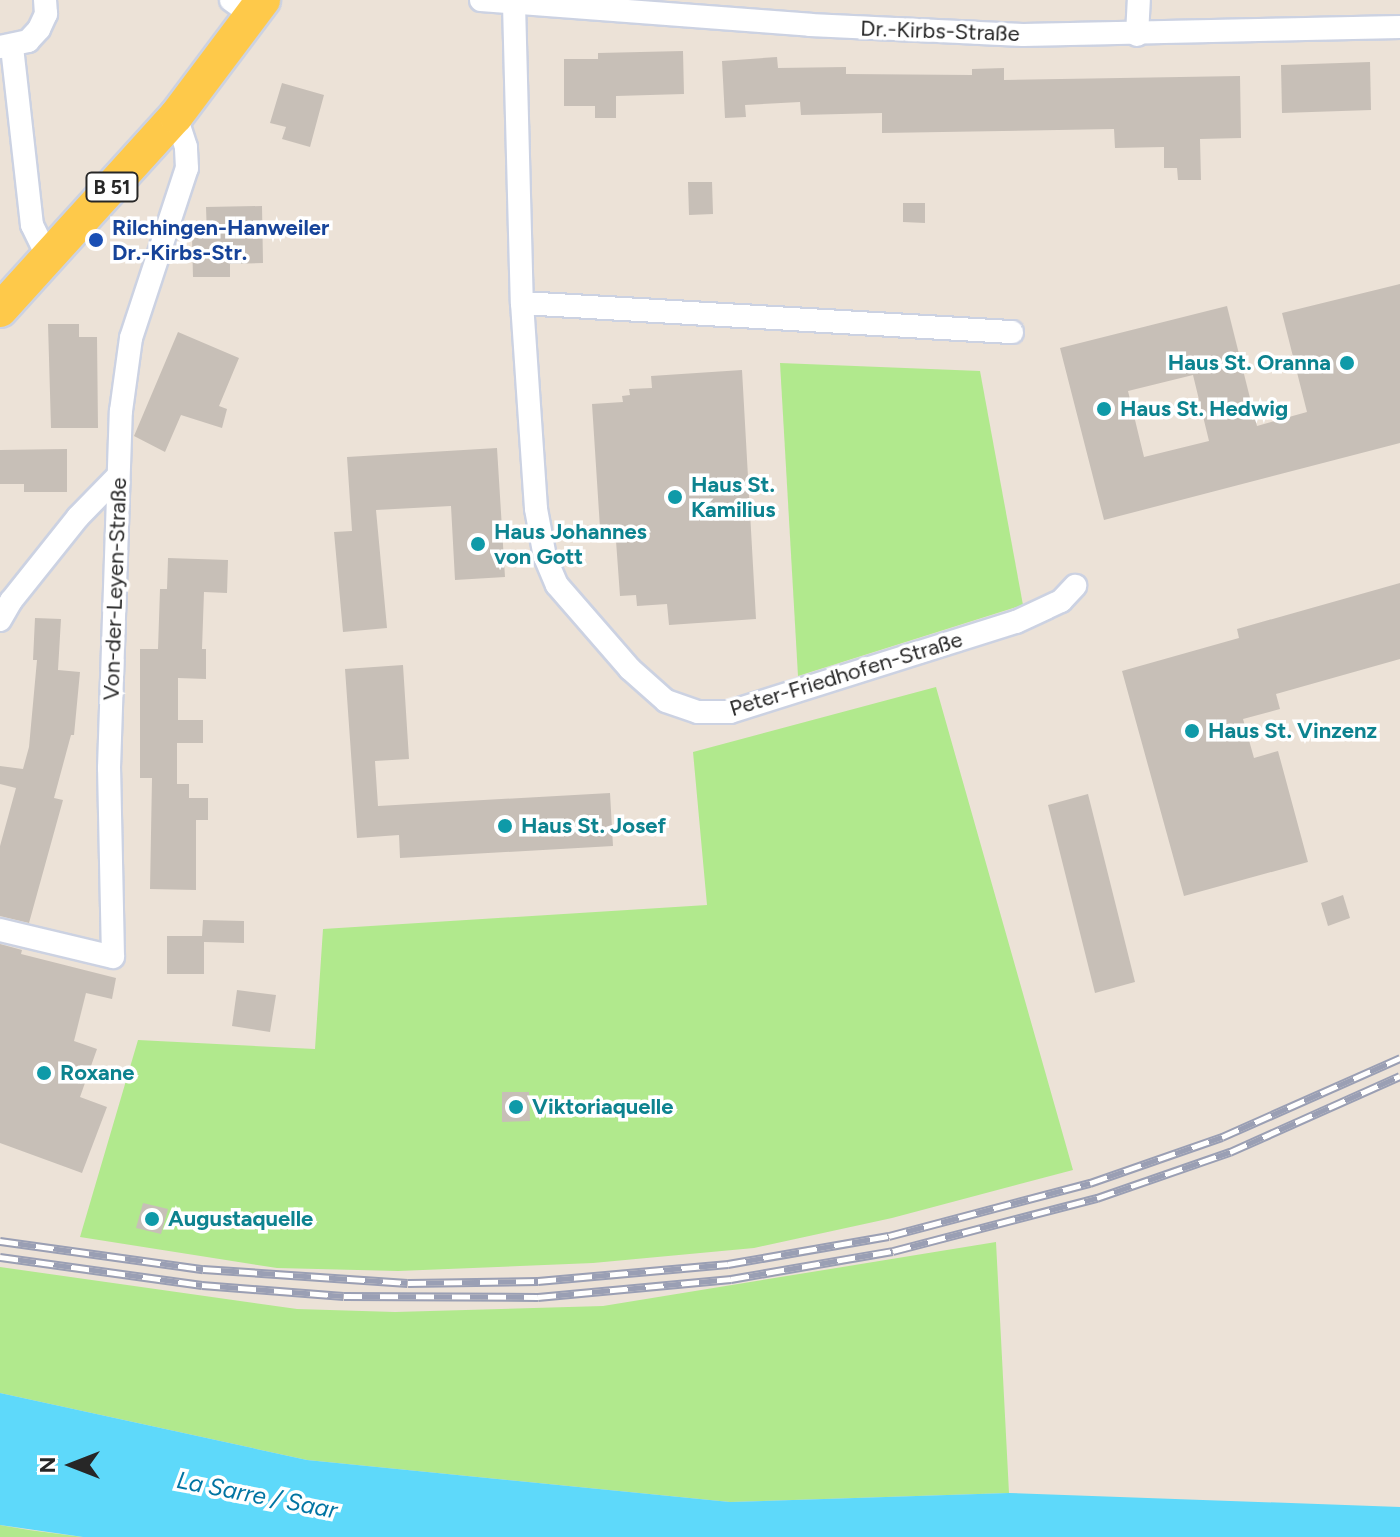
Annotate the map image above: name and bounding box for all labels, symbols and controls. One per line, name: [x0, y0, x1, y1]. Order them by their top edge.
street label: Dr.-Kirbs-Straße: [860, 15, 1020, 47]
road number: B 51: [84, 171, 140, 203]
place label: Rilchingen-Hanweiler Dr.-Kirbs-Str.: [112, 214, 329, 266]
marker: Rilchingen-Hanweiler Dr.-Kirbs-Str.: [87, 231, 105, 249]
place label: Haus St. Oranna: [1168, 350, 1331, 376]
marker: Haus St. Oranna: [1338, 354, 1356, 372]
place label: Haus St. Hedwig: [1120, 396, 1288, 422]
marker: Haus St. Hedwig: [1095, 400, 1113, 418]
place label: Haus St. Kamilius: [691, 471, 776, 522]
street label: Von-der-Leyen-Straße: [98, 477, 132, 701]
marker: Haus St. Kamilius: [666, 488, 684, 506]
place label: Haus Johannes von Gott: [494, 518, 647, 570]
marker: Haus Johannes von Gott: [469, 535, 487, 553]
street label: Peter-Friedhofen-Straße: [726, 626, 966, 722]
place label: Haus St. Vinzenz: [1208, 718, 1377, 744]
marker: Haus St. Vinzenz: [1183, 722, 1201, 740]
place label: Haus St. Josef: [521, 813, 666, 839]
marker: Haus St. Josef: [496, 817, 514, 835]
place label: Roxane: [60, 1060, 134, 1086]
marker: Roxane: [35, 1064, 53, 1082]
place label: Viktoriaquelle: [532, 1094, 673, 1120]
marker: Viktoriaquelle: [507, 1098, 525, 1116]
place label: Augustaquelle: [168, 1206, 313, 1232]
marker: Augustaquelle: [143, 1210, 161, 1228]
north arrow: [32, 1425, 112, 1505]
text: N: [34, 1457, 61, 1474]
water label: La Sarre / Saar: [174, 1465, 340, 1525]

